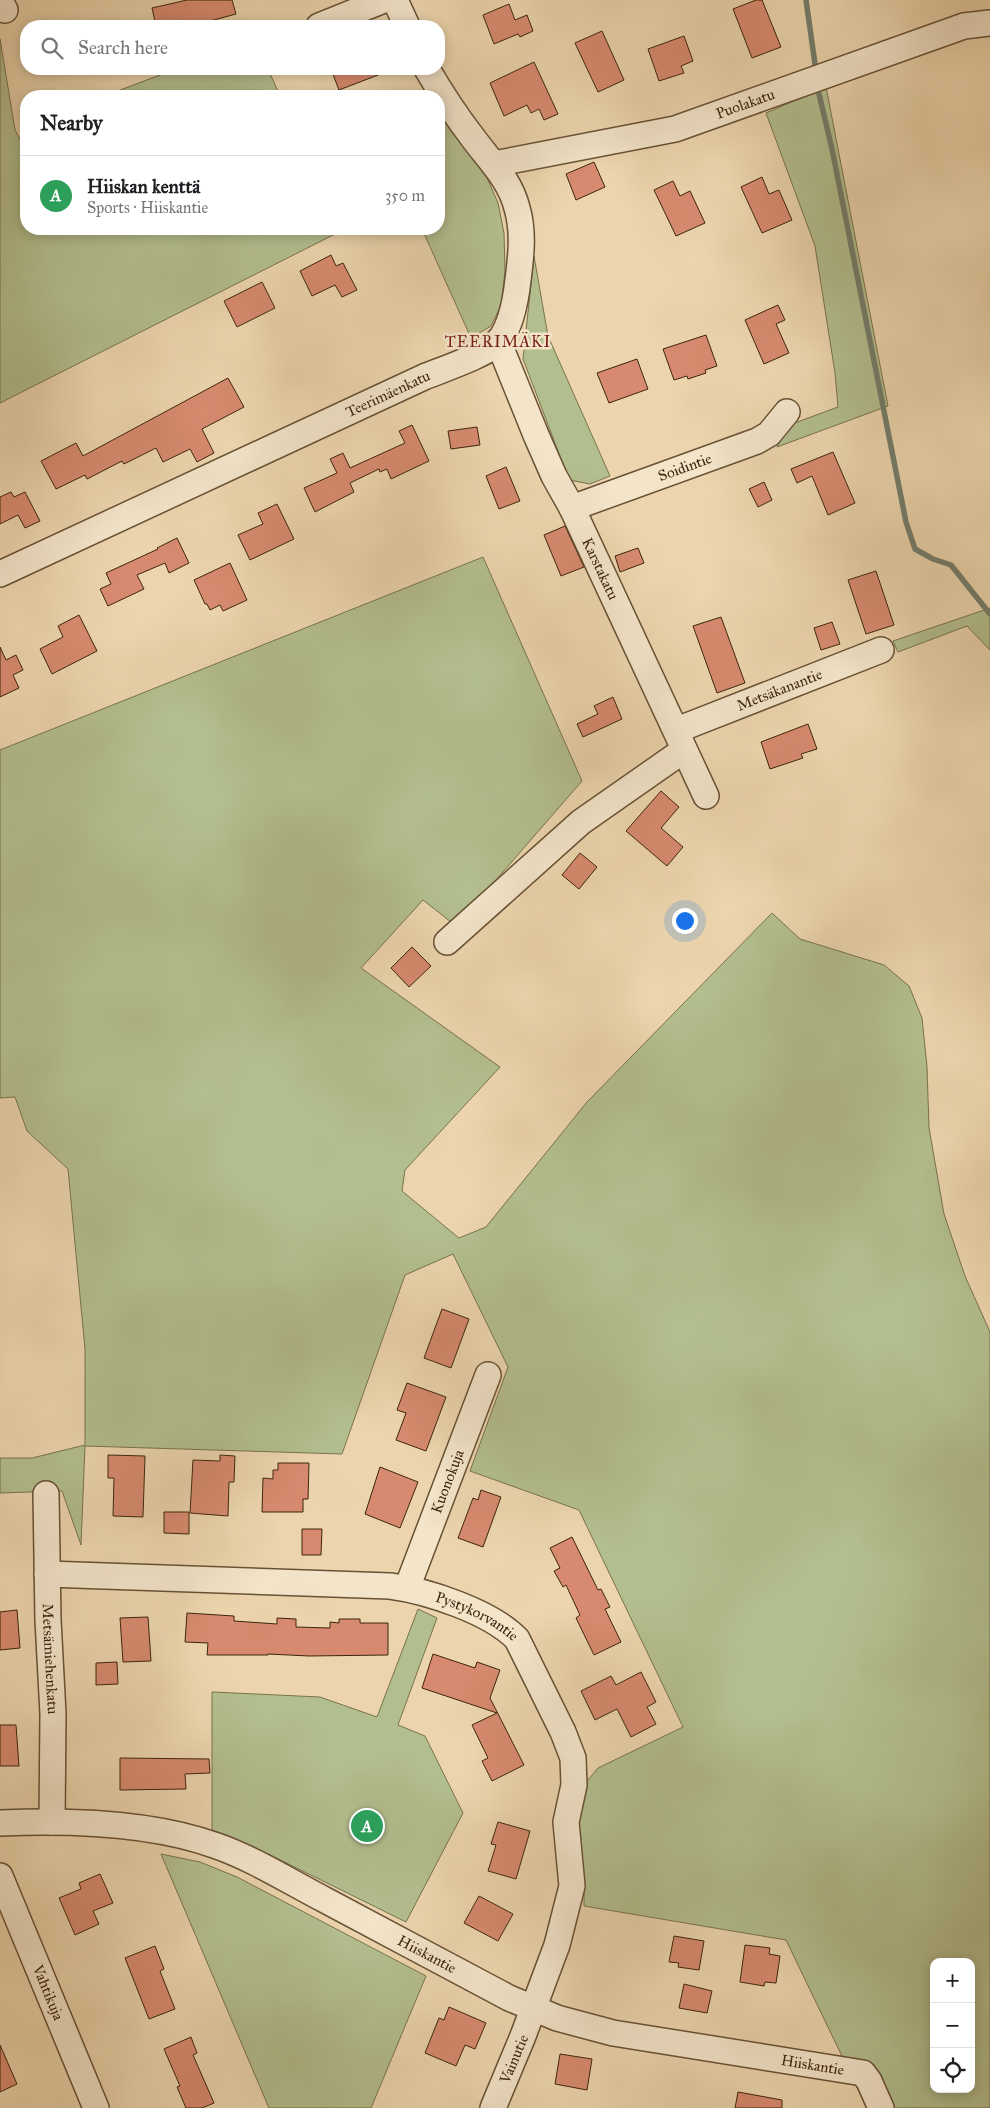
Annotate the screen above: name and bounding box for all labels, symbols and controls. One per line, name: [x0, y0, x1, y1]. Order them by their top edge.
search box: [20, 20, 445, 75]
icon: search: [38, 34, 66, 62]
text: Search here: [78, 36, 168, 59]
street label: Puolakatu: [713, 85, 777, 123]
text: Nearby: [40, 110, 103, 136]
text: Hiiskan kenttä: [87, 175, 200, 198]
text: A: [51, 186, 61, 205]
text: 350 m: [385, 186, 425, 205]
text: Sports · Hiiskantie: [87, 198, 208, 217]
district label: TEERIMÄKI: [445, 331, 551, 351]
street label: Teerimäenkatu: [343, 366, 433, 421]
street label: Soidintie: [656, 449, 714, 485]
street label: Karstakatu: [578, 535, 622, 603]
street label: Metsäkanantie: [734, 665, 825, 715]
your location: [672, 908, 698, 934]
street label: Kuonokuja: [427, 1446, 468, 1516]
street label: Pystykorvantie: [433, 1588, 522, 1645]
street label: Metsämiehenkatu: [39, 1603, 62, 1715]
pin: A: [351, 1807, 383, 1845]
street label: Hiiskantie: [395, 1931, 459, 1977]
map controls: [930, 1958, 975, 2093]
button: +: [930, 1958, 975, 2003]
street label: Vahtikuja: [28, 1961, 68, 2023]
button: −: [930, 2003, 975, 2048]
street label: Vainutie: [495, 2032, 532, 2087]
button: locate: [930, 2048, 975, 2093]
street label: Hiiskantie: [780, 2051, 845, 2079]

